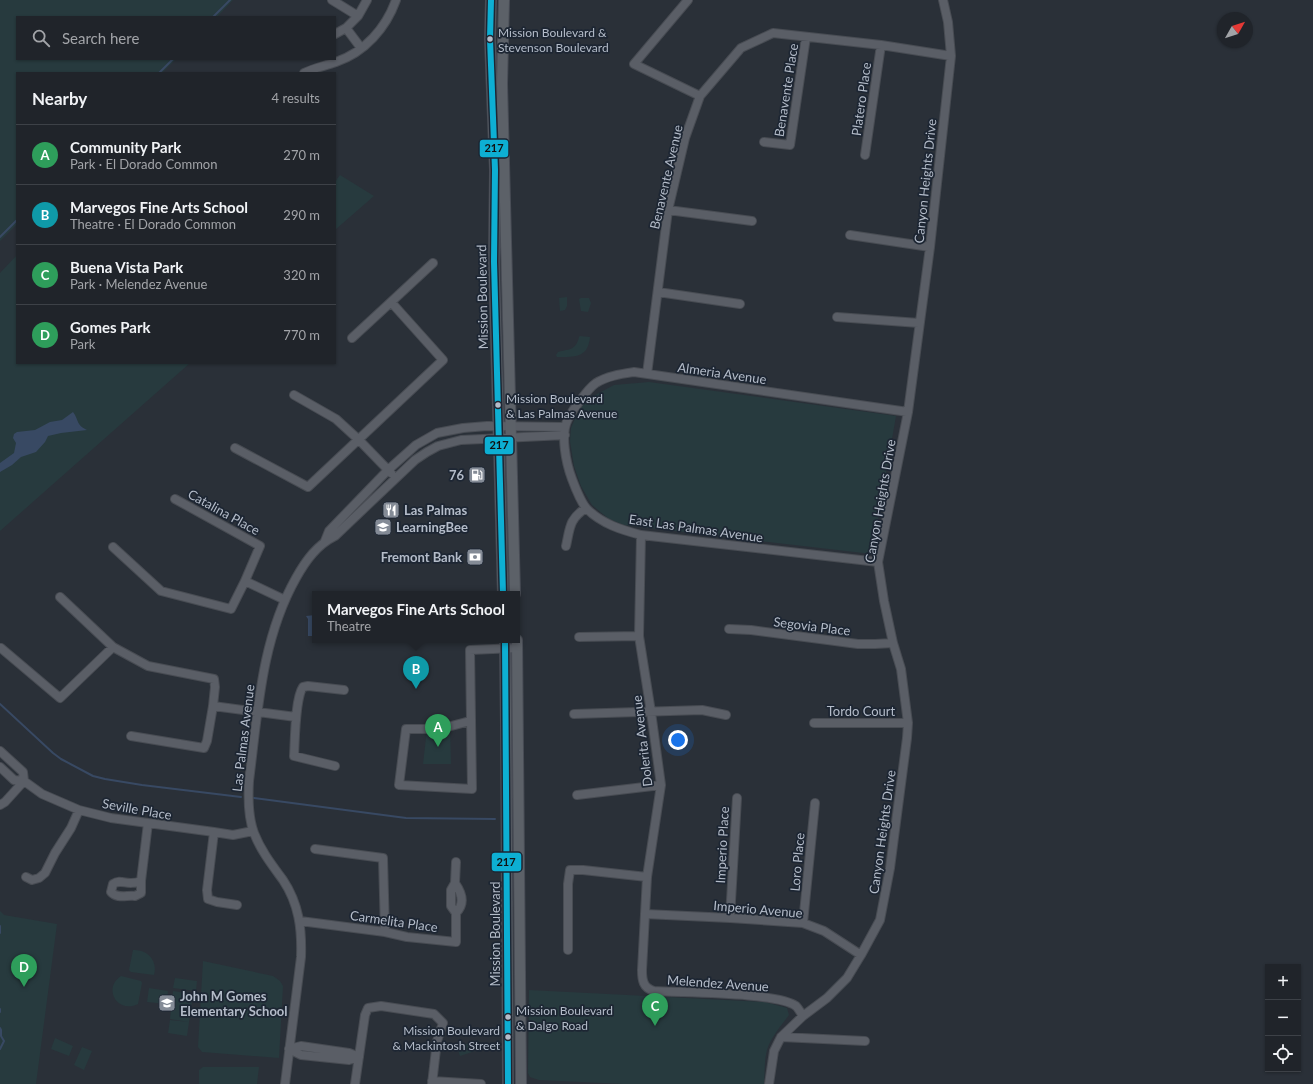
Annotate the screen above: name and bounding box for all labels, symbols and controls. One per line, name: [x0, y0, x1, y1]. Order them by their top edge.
north arrow: [1217, 12, 1253, 48]
search box: [16, 16, 336, 60]
place label: Mission Boulevard & Stevenson Boulevard: [498, 25, 609, 55]
icon: search: [30, 27, 52, 49]
text: Search here: [62, 29, 139, 47]
marker: Mission Boulevard & Stevenson Boulevard: [485, 34, 495, 44]
street label: Benavente Place: [771, 42, 801, 138]
street label: Platero Place: [848, 61, 874, 137]
text: Nearby: [32, 88, 87, 109]
text: 4 results: [272, 90, 320, 106]
street label: Canyon Heights Drive: [911, 118, 940, 244]
street label: Benavente Avenue: [646, 123, 686, 231]
text: Community Park: [70, 138, 181, 156]
line badge: 217: [479, 139, 509, 158]
text: 217: [484, 141, 504, 154]
text: A: [40, 147, 50, 163]
text: 270 m: [283, 147, 320, 163]
text: Park · El Dorado Common: [70, 156, 217, 172]
text: Marvegos Fine Arts School: [70, 198, 248, 216]
text: B: [41, 207, 49, 223]
text: 290 m: [283, 207, 320, 223]
text: Theatre · El Dorado Common: [70, 216, 236, 232]
street label: Mission Boulevard: [473, 244, 491, 350]
text: Buena Vista Park: [70, 258, 183, 276]
text: C: [41, 267, 49, 283]
text: 320 m: [283, 267, 320, 283]
text: Park · Melendez Avenue: [70, 276, 207, 292]
text: Gomes Park: [70, 318, 151, 336]
text: D: [40, 327, 50, 343]
text: 770 m: [283, 327, 320, 343]
text: Park: [70, 336, 95, 352]
street label: Almeria Avenue: [676, 359, 768, 387]
place label: Mission Boulevard & Las Palmas Avenue: [506, 391, 617, 421]
marker: Mission Boulevard & Las Palmas Avenue: [493, 400, 503, 410]
line badge: 217: [484, 436, 514, 455]
text: 217: [489, 438, 509, 451]
street label: Canyon Heights Drive: [861, 438, 899, 564]
fuel station icon: 76: [467, 465, 487, 485]
place label: 76: [449, 467, 464, 483]
street label: Catalina Place: [185, 486, 263, 538]
restaurant icon: Las Palmas: [381, 500, 401, 520]
place label: Las Palmas: [404, 502, 467, 518]
street label: East Las Palmas Avenue: [628, 511, 764, 545]
school or university icon: LearningBee: [373, 517, 393, 537]
place label: LearningBee: [396, 519, 468, 535]
bank icon: Fremont Bank: [465, 547, 485, 567]
place label: Fremont Bank: [381, 549, 462, 565]
popup: [312, 591, 520, 643]
text: Marvegos Fine Arts School: [327, 600, 505, 618]
street label: Segovia Place: [773, 613, 852, 639]
text: Theatre: [327, 618, 371, 634]
pin: B: [403, 656, 429, 689]
street label: Las Palmas Avenue: [228, 683, 258, 793]
street label: Dolerita Avenue: [628, 694, 656, 788]
street label: Tordo Court: [827, 703, 896, 719]
pin: A: [425, 714, 451, 747]
your location: [668, 730, 688, 750]
street label: Canyon Heights Drive: [865, 769, 899, 895]
street label: Seville Place: [101, 795, 173, 823]
street label: Imperio Place: [712, 806, 732, 884]
street label: Loro Place: [786, 832, 808, 892]
line badge: 217: [491, 852, 522, 872]
text: 217: [496, 855, 516, 868]
street label: Mission Boulevard: [487, 882, 503, 986]
street label: Imperio Avenue: [713, 897, 803, 921]
street label: Carmelita Place: [349, 907, 439, 935]
pin: D: [11, 954, 37, 987]
map controls: [1265, 964, 1301, 1072]
button: +: [1265, 964, 1301, 1000]
street label: Melendez Avenue: [667, 971, 770, 995]
place label: John M Gomes Elementary School: [180, 988, 288, 1019]
school or university icon: John M Gomes Elementary School: [157, 993, 177, 1013]
pin: C: [642, 993, 668, 1026]
button: −: [1265, 1000, 1301, 1036]
place label: Mission Boulevard & Dalgo Road: [516, 1003, 613, 1033]
marker: Mission Boulevard & Dalgo Road: [503, 1012, 513, 1022]
place label: Mission Boulevard & Mackintosh Street: [393, 1023, 501, 1053]
marker: Mission Boulevard & Mackintosh Street: [503, 1032, 513, 1042]
button: locate: [1265, 1036, 1301, 1072]

